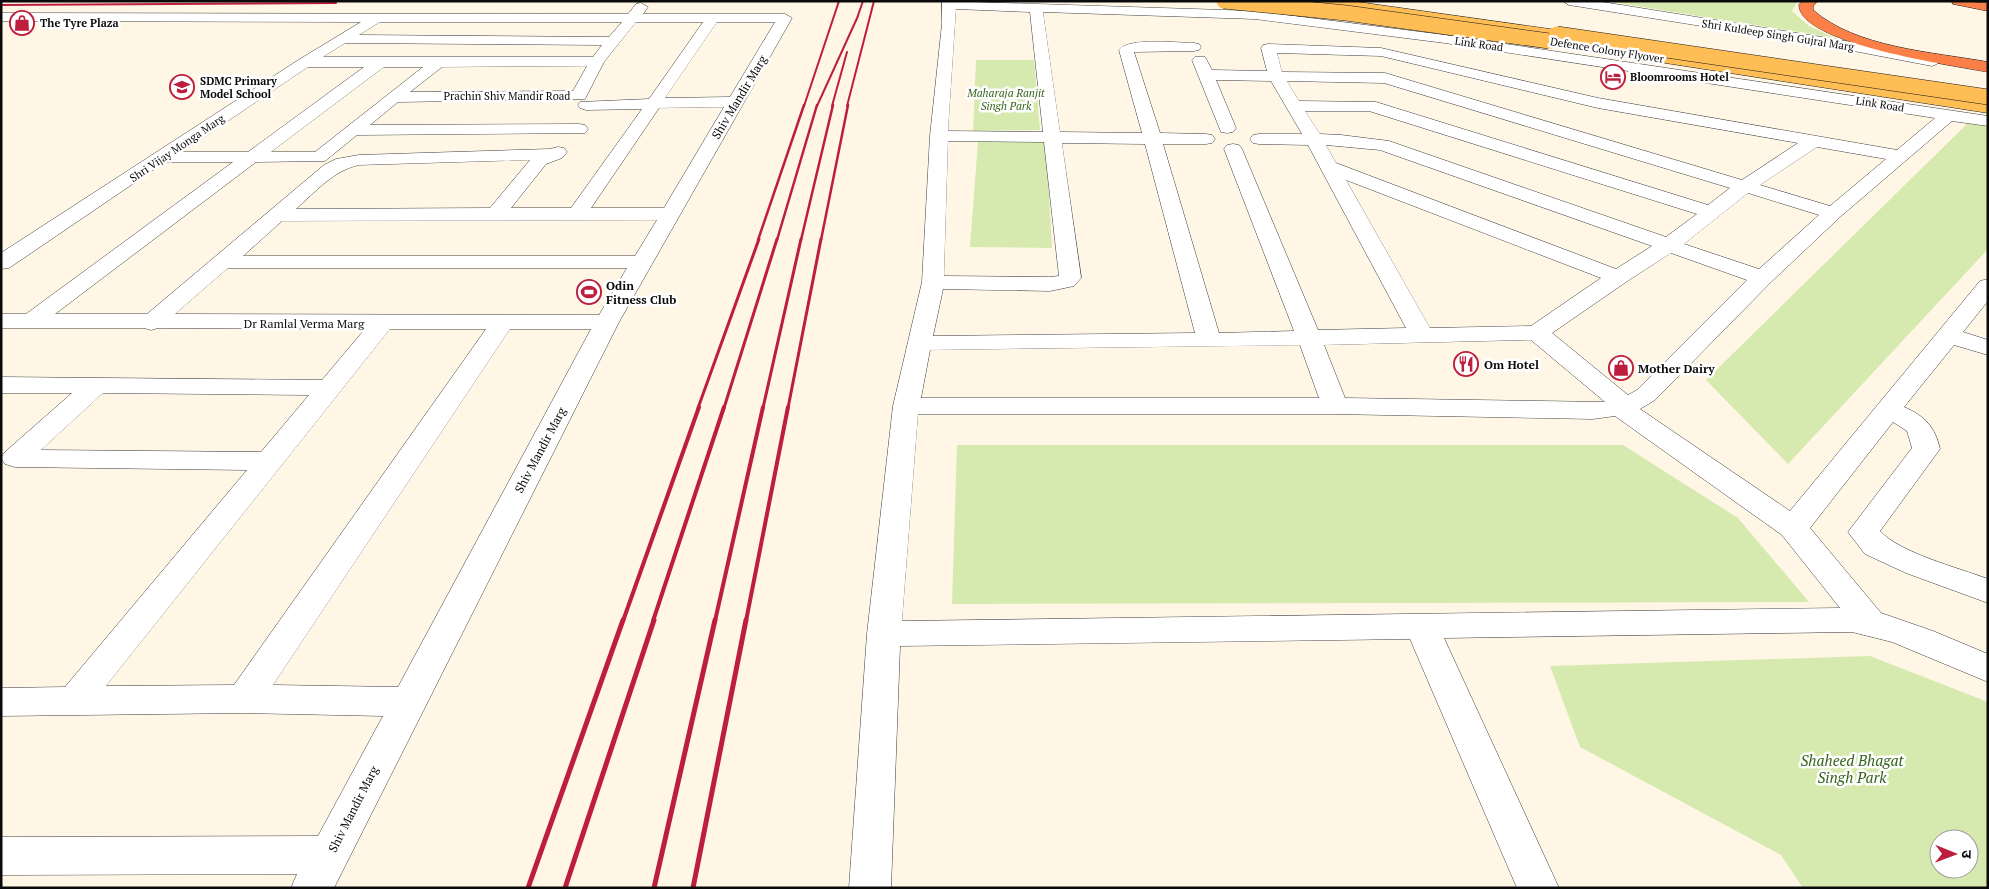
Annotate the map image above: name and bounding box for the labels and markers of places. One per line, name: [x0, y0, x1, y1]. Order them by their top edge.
shop icon: The Tyre Plaza: [9, 10, 35, 36]
place label: The Tyre Plaza: [40, 16, 119, 30]
hotel icon: Bloomrooms Hotel: [1600, 64, 1626, 90]
place label: Bloomrooms Hotel: [1630, 70, 1729, 84]
school or university icon: SDMC Primary Model School: [169, 74, 195, 100]
place label: SDMC Primary Model School: [200, 74, 277, 101]
place label: Odin Fitness Club: [606, 278, 676, 307]
sports icon: Odin Fitness Club: [576, 279, 602, 305]
restaurant icon: Om Hotel: [1453, 351, 1479, 377]
shop icon: Mother Dairy: [1608, 355, 1634, 381]
place label: Om Hotel: [1484, 357, 1539, 372]
place label: Mother Dairy: [1638, 361, 1715, 376]

